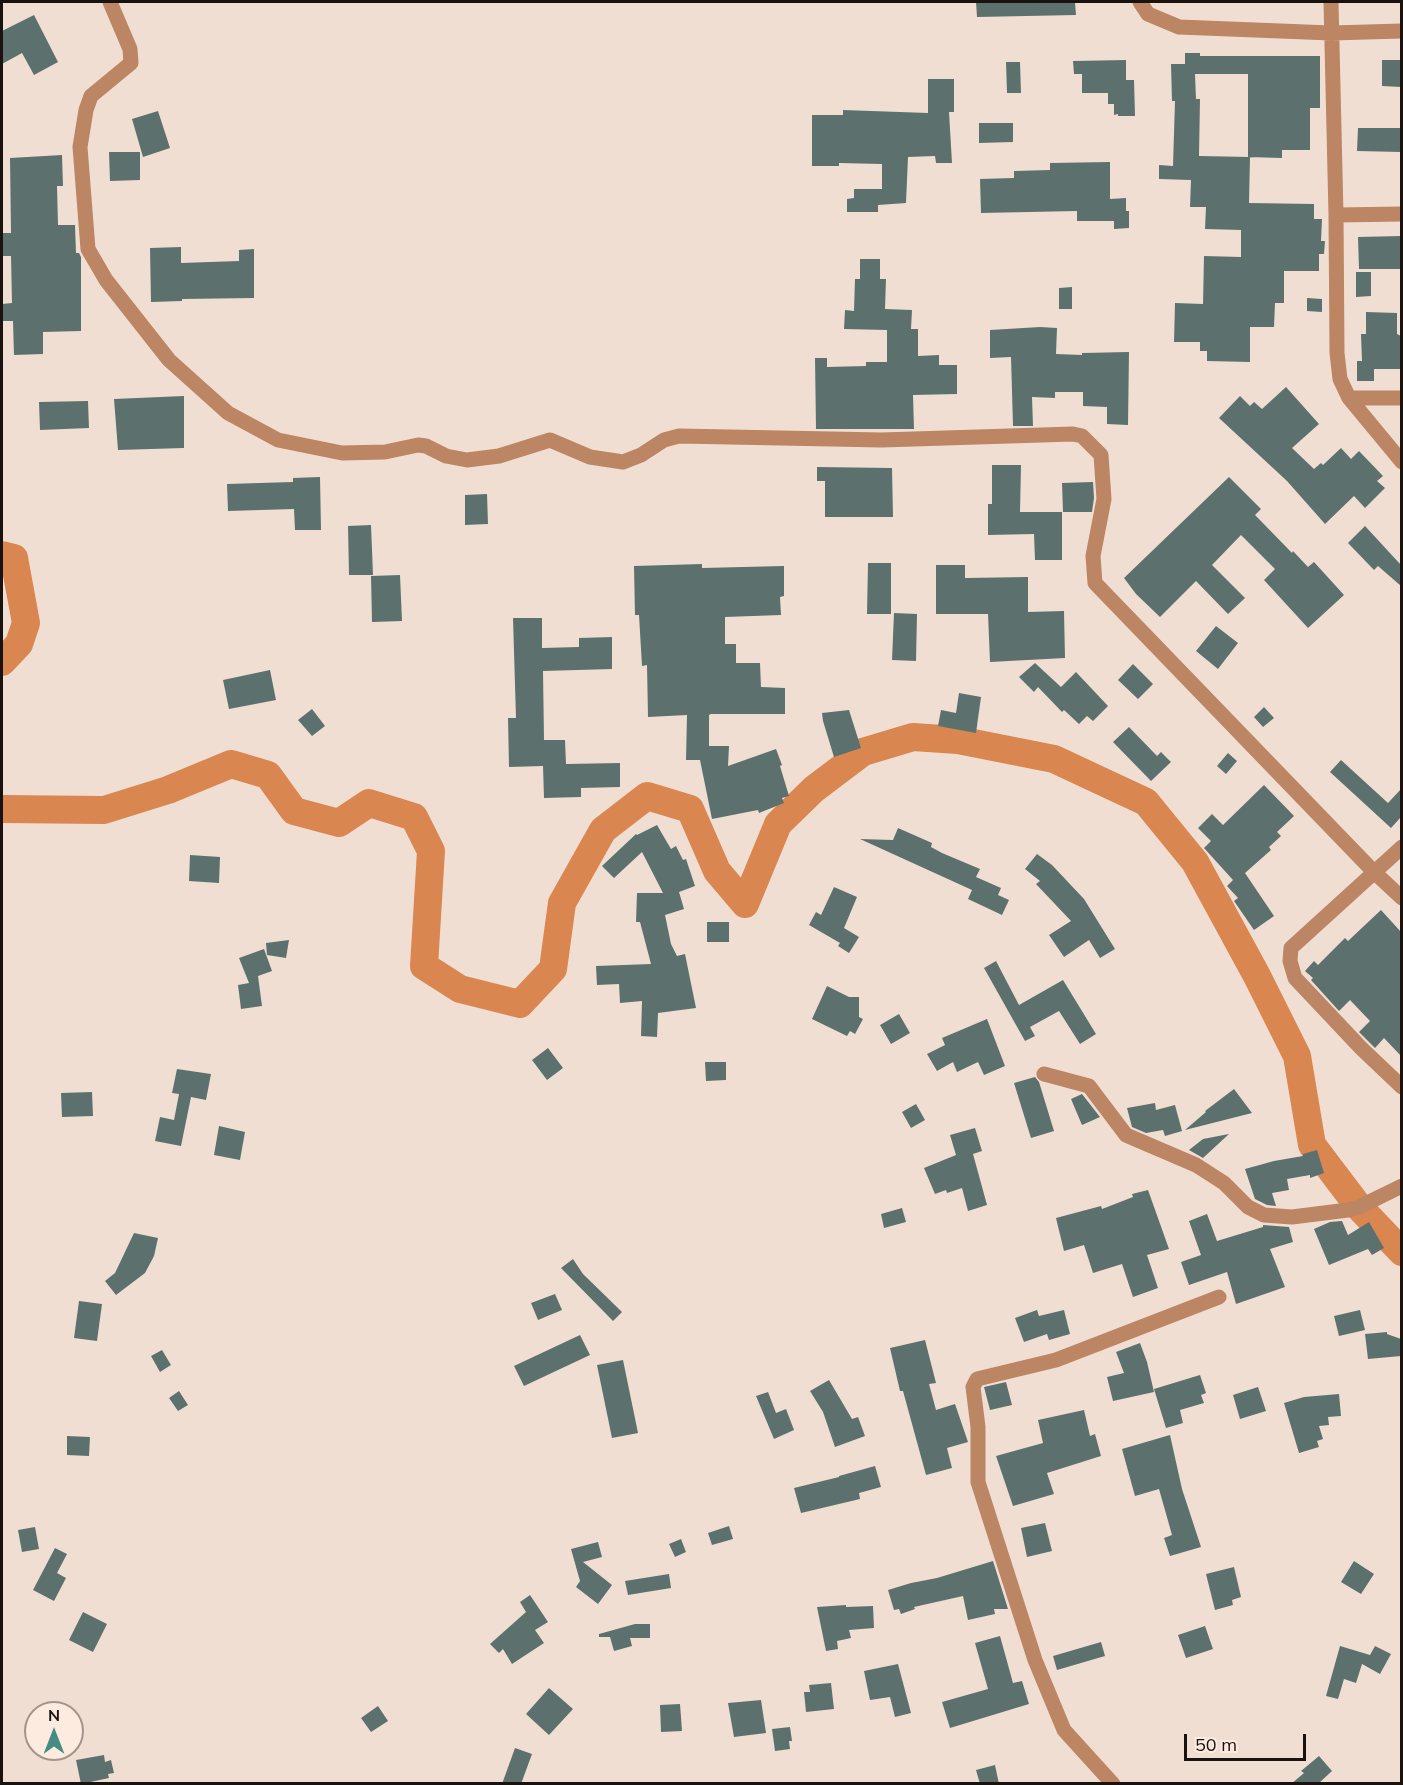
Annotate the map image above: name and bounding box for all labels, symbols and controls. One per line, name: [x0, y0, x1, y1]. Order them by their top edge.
north arrow: [24, 1701, 84, 1761]
text: N: [48, 1705, 60, 1725]
scale bar: [1187, 1722, 1308, 1760]
text: 50 m: [1195, 1733, 1237, 1756]

